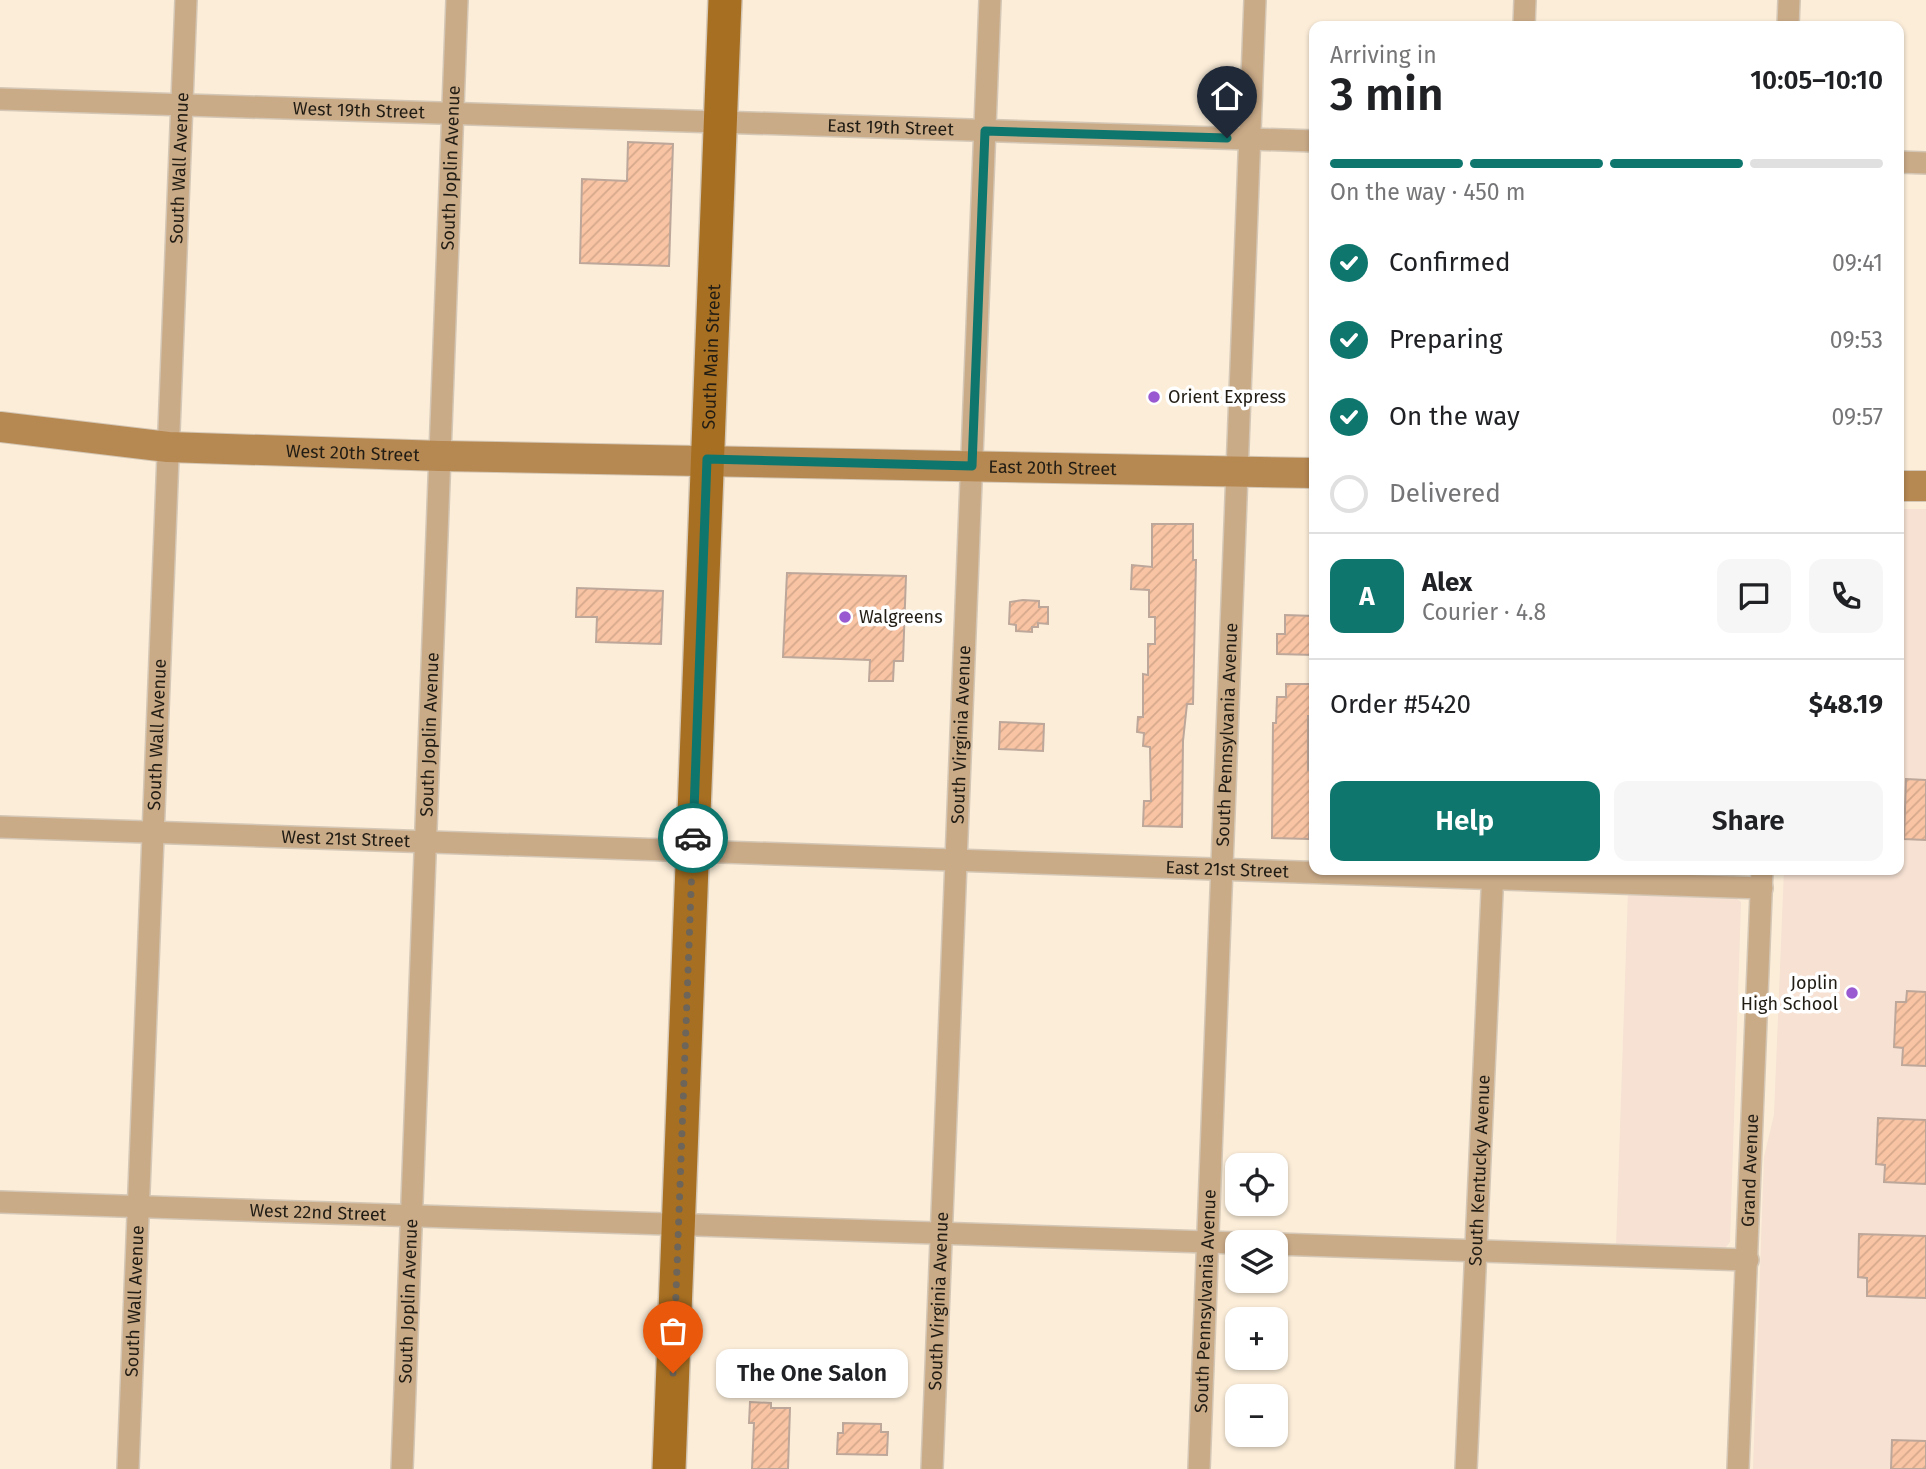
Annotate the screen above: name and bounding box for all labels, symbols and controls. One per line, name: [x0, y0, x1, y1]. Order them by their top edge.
text: Arriving in: [1330, 41, 1437, 69]
text: 10:05–10:10: [1750, 65, 1883, 96]
pin: [1197, 66, 1257, 138]
text: 3 min: [1330, 67, 1444, 122]
icon: home: [1208, 77, 1246, 115]
street label: South Joplin Avenue: [437, 85, 465, 251]
street label: South Wall Avenue: [165, 92, 193, 244]
street label: West 19th Street: [292, 97, 426, 124]
street label: East 19th Street: [827, 114, 955, 140]
text: On the way · 450 m: [1330, 178, 1525, 206]
icon: check: [1330, 244, 1368, 282]
text: Confirmed: [1389, 247, 1510, 278]
text: 09:41: [1832, 249, 1883, 277]
street label: South Main Street: [698, 283, 725, 430]
icon: check: [1330, 321, 1368, 359]
text: Preparing: [1389, 324, 1502, 355]
text: 09:53: [1830, 326, 1883, 354]
place label: Orient Express: [1168, 386, 1286, 408]
marker: Orient Express: [1146, 389, 1162, 405]
icon: check: [1330, 398, 1368, 436]
text: On the way: [1389, 401, 1520, 432]
text: 09:57: [1832, 403, 1883, 431]
street label: West 20th Street: [285, 440, 420, 466]
street label: East 20th Street: [988, 456, 1117, 480]
text: Delivered: [1389, 478, 1501, 509]
button: chat: [1717, 559, 1791, 633]
button: phone: [1809, 559, 1883, 633]
text: Alex: [1422, 567, 1472, 598]
text: A: [1359, 581, 1375, 612]
text: Courier · 4.8: [1422, 598, 1546, 626]
place label: Walgreens: [859, 606, 943, 628]
marker: Walgreens: [837, 609, 853, 625]
street label: South Pennsylvania Avenue: [1212, 622, 1242, 847]
street label: South Virginia Avenue: [946, 645, 976, 824]
street label: South Joplin Avenue: [415, 652, 444, 817]
street label: South Wall Avenue: [143, 658, 171, 811]
text: Order #5420: [1330, 689, 1471, 720]
text: $48.19: [1809, 689, 1883, 720]
button: Help: [1330, 781, 1600, 861]
button: Share: [1614, 781, 1883, 861]
courier: [658, 803, 728, 873]
icon: car: [674, 819, 712, 857]
street label: West 21st Street: [281, 826, 411, 852]
street label: East 21st Street: [1165, 856, 1290, 883]
place label: Joplin High School: [1741, 972, 1838, 1015]
marker: Joplin High School: [1844, 985, 1860, 1001]
street label: South Kentucky Avenue: [1464, 1074, 1495, 1267]
street label: Grand Avenue: [1737, 1113, 1763, 1227]
map controls: [1225, 1153, 1288, 1447]
button: locate: [1225, 1153, 1288, 1216]
street label: South Pennsylvania Avenue: [1190, 1189, 1221, 1413]
street label: West 22nd Street: [249, 1199, 387, 1226]
street label: South Virginia Avenue: [924, 1211, 953, 1391]
street label: South Joplin Avenue: [394, 1218, 422, 1384]
street label: South Wall Avenue: [121, 1225, 149, 1377]
button: layers: [1225, 1230, 1288, 1293]
pin: [643, 1301, 703, 1373]
button: +: [1225, 1307, 1288, 1370]
icon: bag: [654, 1312, 692, 1350]
callout: The One Salon: [715, 1348, 908, 1398]
text: The One Salon: [737, 1359, 887, 1387]
button: −: [1225, 1384, 1288, 1447]

